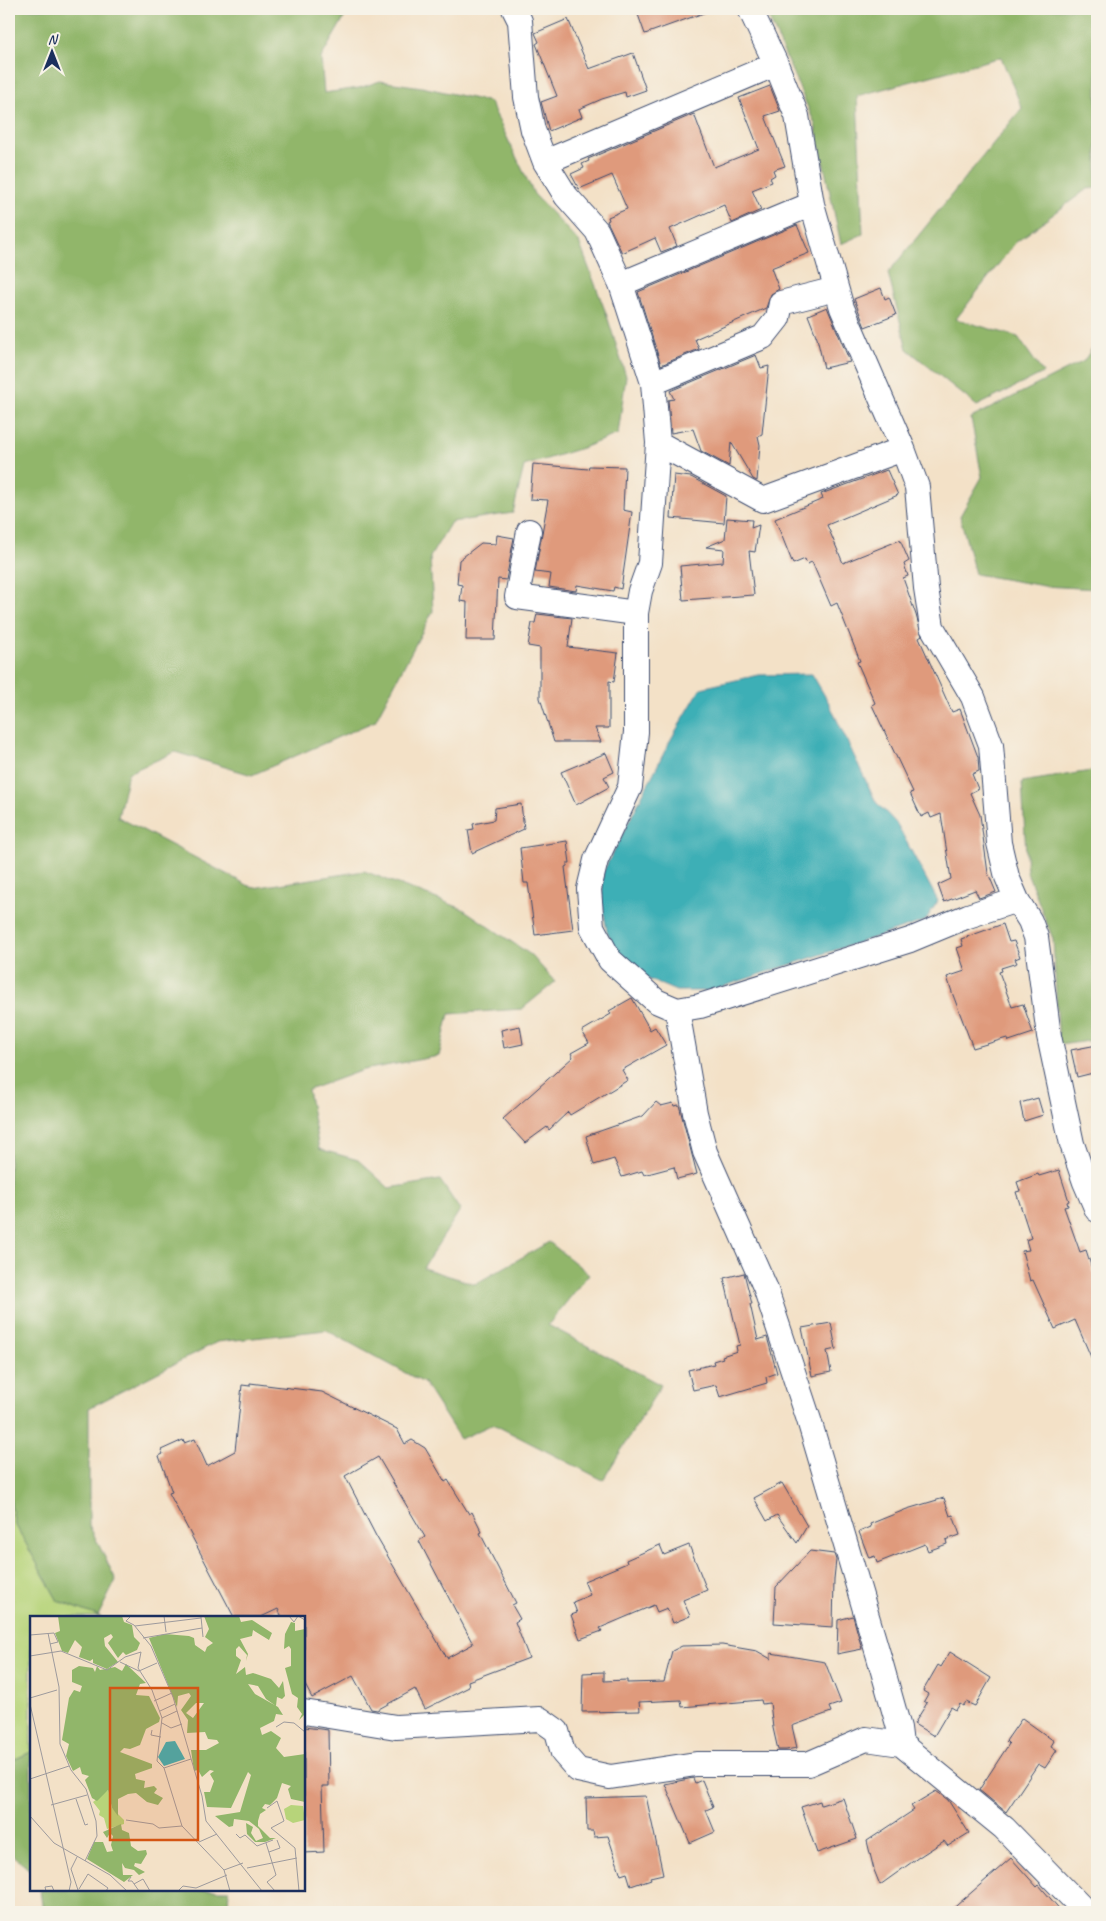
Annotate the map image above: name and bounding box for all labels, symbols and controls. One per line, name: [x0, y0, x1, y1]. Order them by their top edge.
north arrow: [28, 28, 78, 78]
text: N: [48, 31, 59, 48]
inset map: [30, 1616, 305, 1891]

